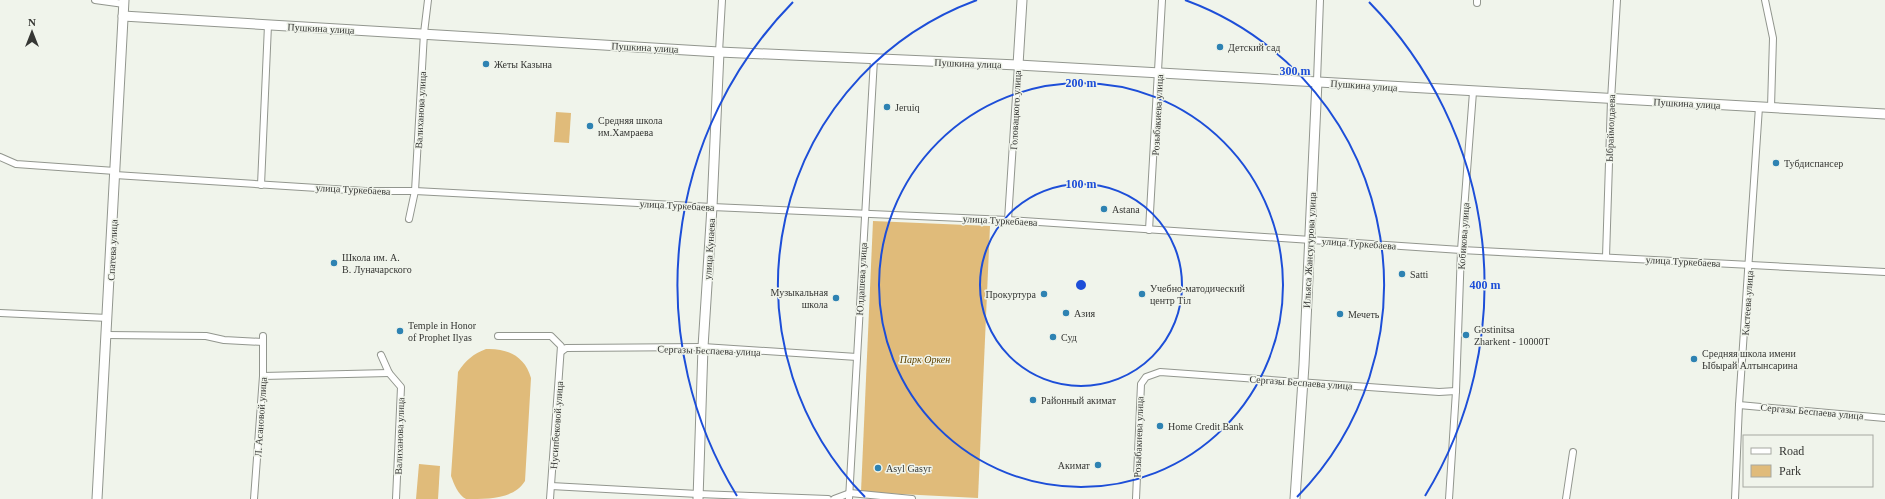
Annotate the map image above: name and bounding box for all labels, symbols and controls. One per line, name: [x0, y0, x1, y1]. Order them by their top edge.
north arrow: [12, 12, 52, 52]
text: N: [28, 16, 36, 28]
street label: Пушкина улица: [287, 21, 355, 36]
street label: Пушкина улица: [611, 40, 679, 55]
marker: Детский сад: [1215, 42, 1225, 52]
place label: Детский сад: [1228, 42, 1280, 53]
street label: Пушкина улица: [934, 57, 1002, 70]
marker: Жеты Казына: [481, 59, 491, 69]
place label: Жеты Казына: [494, 59, 552, 70]
text: 300 m: [1280, 64, 1311, 78]
street label: Головацкого улица: [1008, 69, 1023, 150]
street label: Валиханова улица: [413, 71, 428, 149]
street label: Розыбакиева улица: [1150, 74, 1165, 156]
text: 200 m: [1066, 76, 1097, 90]
street label: Пушкина улица: [1330, 78, 1398, 93]
street label: Ыбраймолдаева: [1604, 93, 1617, 162]
street label: Пушкина улица: [1653, 96, 1721, 111]
marker: Jeruiq: [882, 102, 892, 112]
place label: Jeruiq: [895, 102, 919, 113]
place label: Средняя школа им.Хамраева: [598, 115, 663, 138]
marker: Средняя школа им.Хамраева: [585, 121, 595, 131]
marker: Тубдиспансер: [1771, 158, 1781, 168]
place label: Тубдиспансер: [1784, 158, 1843, 169]
text: 100 m: [1066, 177, 1097, 191]
street label: улица Туркебаева: [315, 182, 391, 197]
street label: Ильяса Жансугурова улица: [1301, 191, 1318, 308]
street label: улица Туркебаева: [639, 198, 715, 213]
street label: Кобикова улица: [1456, 202, 1471, 270]
marker: Astana: [1099, 204, 1109, 214]
place label: Astana: [1112, 204, 1140, 215]
street label: улица Туркебаева: [962, 213, 1038, 228]
street label: улица Кунаева: [702, 217, 717, 280]
street label: Спатева улица: [105, 219, 120, 281]
street label: улица Туркебаева: [1321, 235, 1397, 252]
street label: Юлдашева улица: [854, 242, 869, 316]
place label: Школа им. А. В. Луначарского: [342, 252, 412, 275]
street label: улица Туркебаева: [1645, 254, 1721, 269]
marker: Школа им. А. В. Луначарского: [329, 258, 339, 268]
marker: Satti: [1397, 269, 1407, 279]
place label: Satti: [1410, 269, 1429, 280]
street label: Кастеева улица: [1740, 270, 1755, 336]
centre of rings: [1074, 278, 1088, 292]
text: 400 m: [1470, 278, 1501, 292]
place label: Учебно-матодический центр Тіл: [1150, 283, 1246, 306]
place label: Музыкальная школа: [771, 287, 829, 310]
place label: Прокуртура: [986, 289, 1037, 300]
marker: Прокуртура: [1039, 289, 1049, 299]
marker: Учебно-матодический центр Тіл: [1137, 289, 1147, 299]
marker: Музыкальная школа: [831, 293, 841, 303]
marker: Азия: [1061, 308, 1071, 318]
place label: Азия: [1074, 308, 1096, 319]
marker: Мечеть: [1335, 309, 1345, 319]
place label: Мечеть: [1348, 309, 1380, 320]
place label: Temple in Honor of Prophet Ilyas: [408, 320, 477, 343]
place label: Gostinitsa Zharkent - 10000T: [1474, 324, 1550, 347]
marker: Temple in Honor of Prophet Ilyas: [395, 326, 405, 336]
marker: Gostinitsa Zharkent - 10000T: [1461, 330, 1471, 340]
marker: Суд: [1048, 332, 1058, 342]
place label: Суд: [1061, 332, 1077, 343]
street label: Сергазы Беспаева улица: [657, 343, 761, 358]
place label: Средняя школа имени Ыбырай Алтынсарина: [1702, 348, 1798, 371]
park label: Парк Оркен: [899, 354, 950, 365]
marker: Средняя школа имени Ыбырай Алтынсарина: [1689, 354, 1699, 364]
street label: Сергазы Беспаева улица: [1249, 373, 1353, 392]
street label: Л. Асановой улица: [252, 376, 269, 457]
street label: Нусипбековой улица: [548, 380, 565, 469]
marker: Районный акимат: [1028, 395, 1038, 405]
place label: Районный акимат: [1041, 395, 1117, 406]
street label: Розыбакиева улица: [1132, 396, 1145, 478]
street label: Валиханова улица: [393, 397, 406, 475]
street label: Сергазы Беспаева улица: [1760, 402, 1864, 422]
marker: Home Credit Bank: [1155, 421, 1165, 431]
place label: Home Credit Bank: [1168, 421, 1244, 432]
legend: [1743, 435, 1873, 487]
text: Road: [1779, 444, 1804, 458]
place label: Акимат: [1058, 460, 1091, 471]
marker: Акимат: [1093, 460, 1103, 470]
marker: Asyl Gasyr: [873, 463, 883, 473]
place label: Asyl Gasyr: [886, 463, 932, 474]
text: Park: [1779, 464, 1801, 478]

